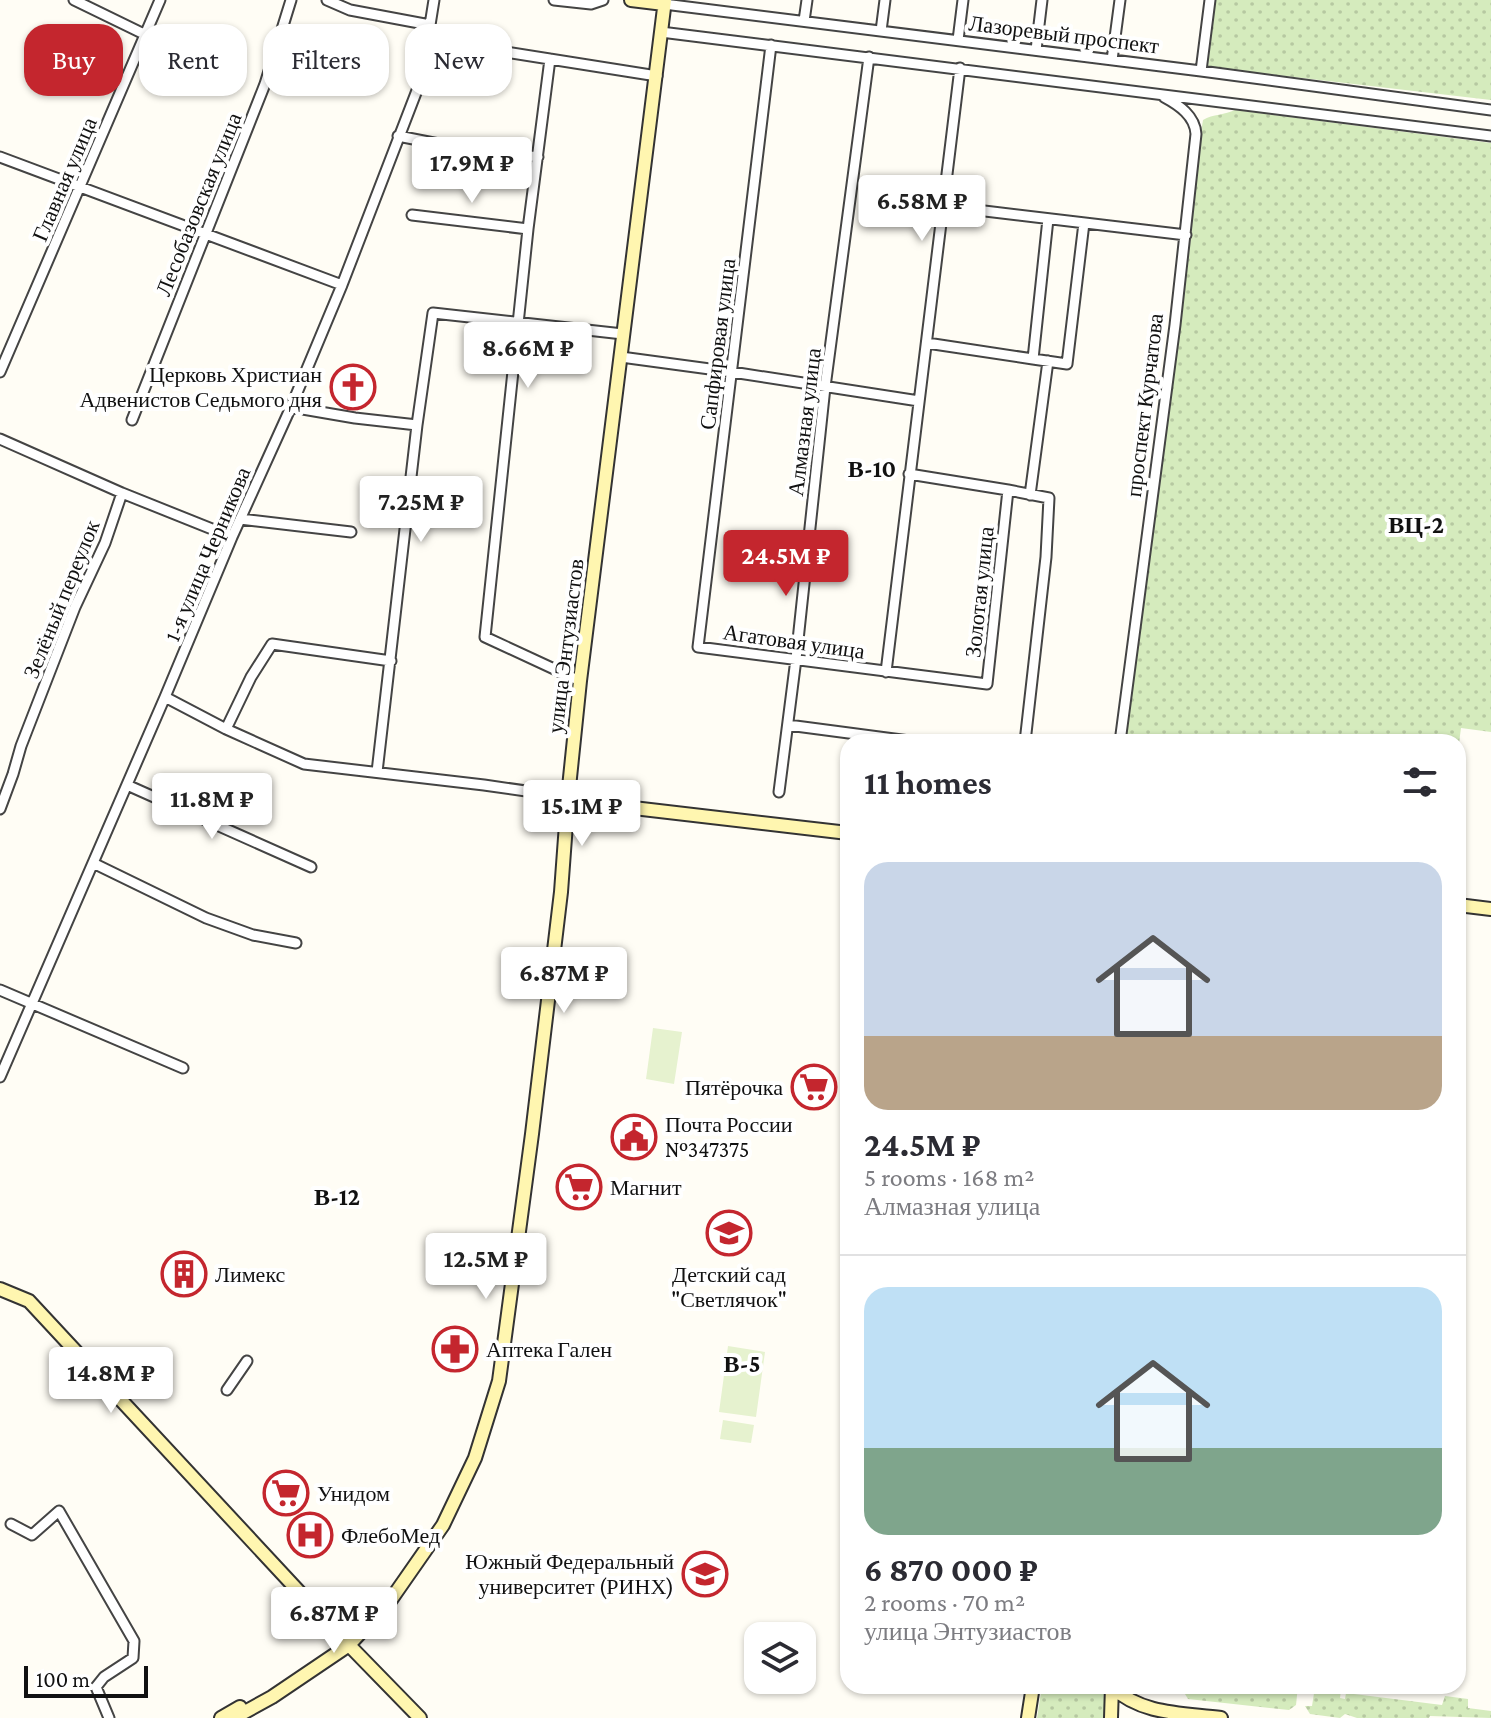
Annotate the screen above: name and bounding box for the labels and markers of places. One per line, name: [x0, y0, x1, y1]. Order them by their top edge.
pin: 17.9M ₽: [398, 137, 546, 205]
pin: 6.58M ₽: [848, 175, 996, 243]
pin: 8.66M ₽: [454, 322, 602, 390]
place label: Церковь Христиан Адвенистов Седьмого дня: [79, 362, 322, 412]
church icon: Церковь Христиан Адвенистов Седьмого дня: [329, 363, 377, 411]
pin: 7.25M ₽: [347, 476, 495, 544]
pin: 24.5M ₽: [712, 530, 860, 598]
pin: 11.8M ₽: [138, 773, 286, 841]
pin: 15.1M ₽: [508, 780, 656, 848]
pin: 6.87M ₽: [490, 947, 638, 1015]
supermarket icon: Пятёрочка: [790, 1063, 838, 1111]
place label: Пятёрочка: [685, 1075, 783, 1100]
place label: Почта России №347375: [665, 1112, 793, 1162]
public building icon: Почта России №347375: [610, 1113, 658, 1161]
supermarket icon: Магнит: [555, 1163, 603, 1211]
place label: Магнит: [610, 1175, 682, 1200]
school or university icon: Детский сад "Светлячок": [705, 1209, 753, 1257]
pin: 12.5M ₽: [412, 1233, 560, 1301]
building icon: Лимекс: [160, 1250, 208, 1298]
place label: Лимекс: [215, 1262, 286, 1287]
place label: Детский сад "Светлячок": [671, 1262, 787, 1312]
pharmacy icon: Аптека Гален: [431, 1325, 479, 1373]
place label: Аптека Гален: [486, 1337, 612, 1362]
pin: 14.8M ₽: [37, 1347, 185, 1415]
supermarket icon: Унидом: [262, 1469, 310, 1517]
place label: Унидом: [317, 1481, 390, 1506]
hospital icon: ФлебоМед: [286, 1511, 334, 1559]
place label: ФлебоМед: [341, 1523, 440, 1548]
place label: Южный Федеральный университет (РИНХ): [465, 1549, 674, 1600]
school or university icon: Южный Федеральный университет (РИНХ): [681, 1550, 729, 1598]
pin: 6.87M ₽: [260, 1587, 408, 1655]

